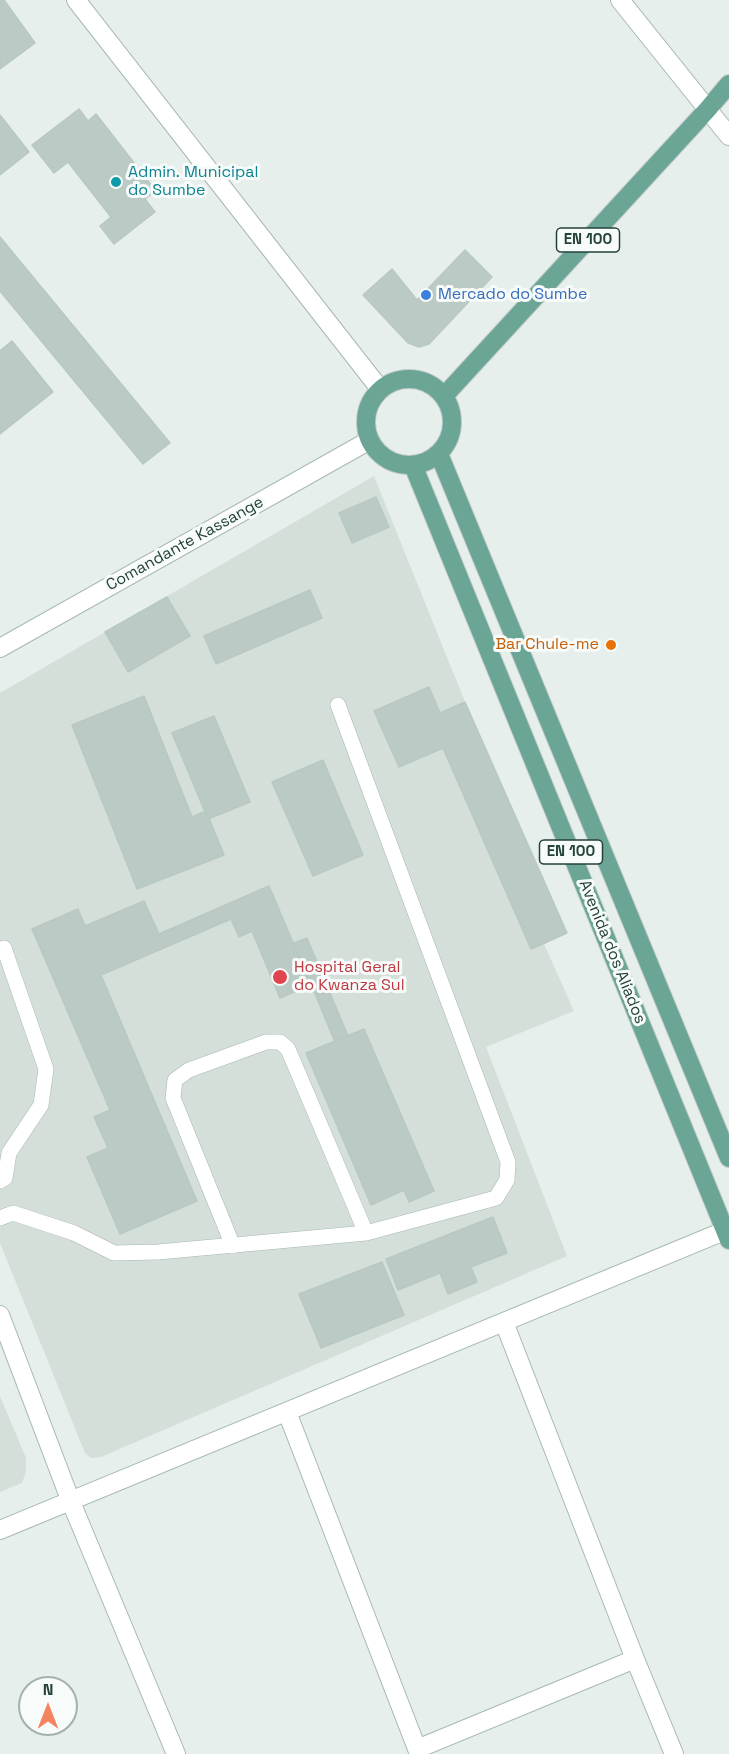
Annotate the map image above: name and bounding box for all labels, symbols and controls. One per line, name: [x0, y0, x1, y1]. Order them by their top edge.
place label: Admin. Municipal do Sumbe: [128, 163, 258, 201]
marker: Admin. Municipal do Sumbe: [109, 175, 123, 189]
road number: EN 100: [556, 228, 620, 252]
place label: Mercado do Sumbe: [438, 285, 587, 305]
marker: Mercado do Sumbe: [419, 288, 433, 302]
street label: Comandante Kassange: [103, 493, 267, 595]
place label: Bar Chule-me: [495, 635, 599, 655]
marker: Bar Chule-me: [604, 638, 618, 652]
road number: EN 100: [540, 840, 602, 864]
street label: Avenida dos Aliados: [574, 877, 650, 1027]
place label: Hospital Geral do Kwanza Sul: [294, 958, 405, 996]
marker: Hospital Geral do Kwanza Sul: [271, 968, 289, 986]
north arrow: [18, 1676, 78, 1736]
text: N: [43, 1679, 53, 1700]

